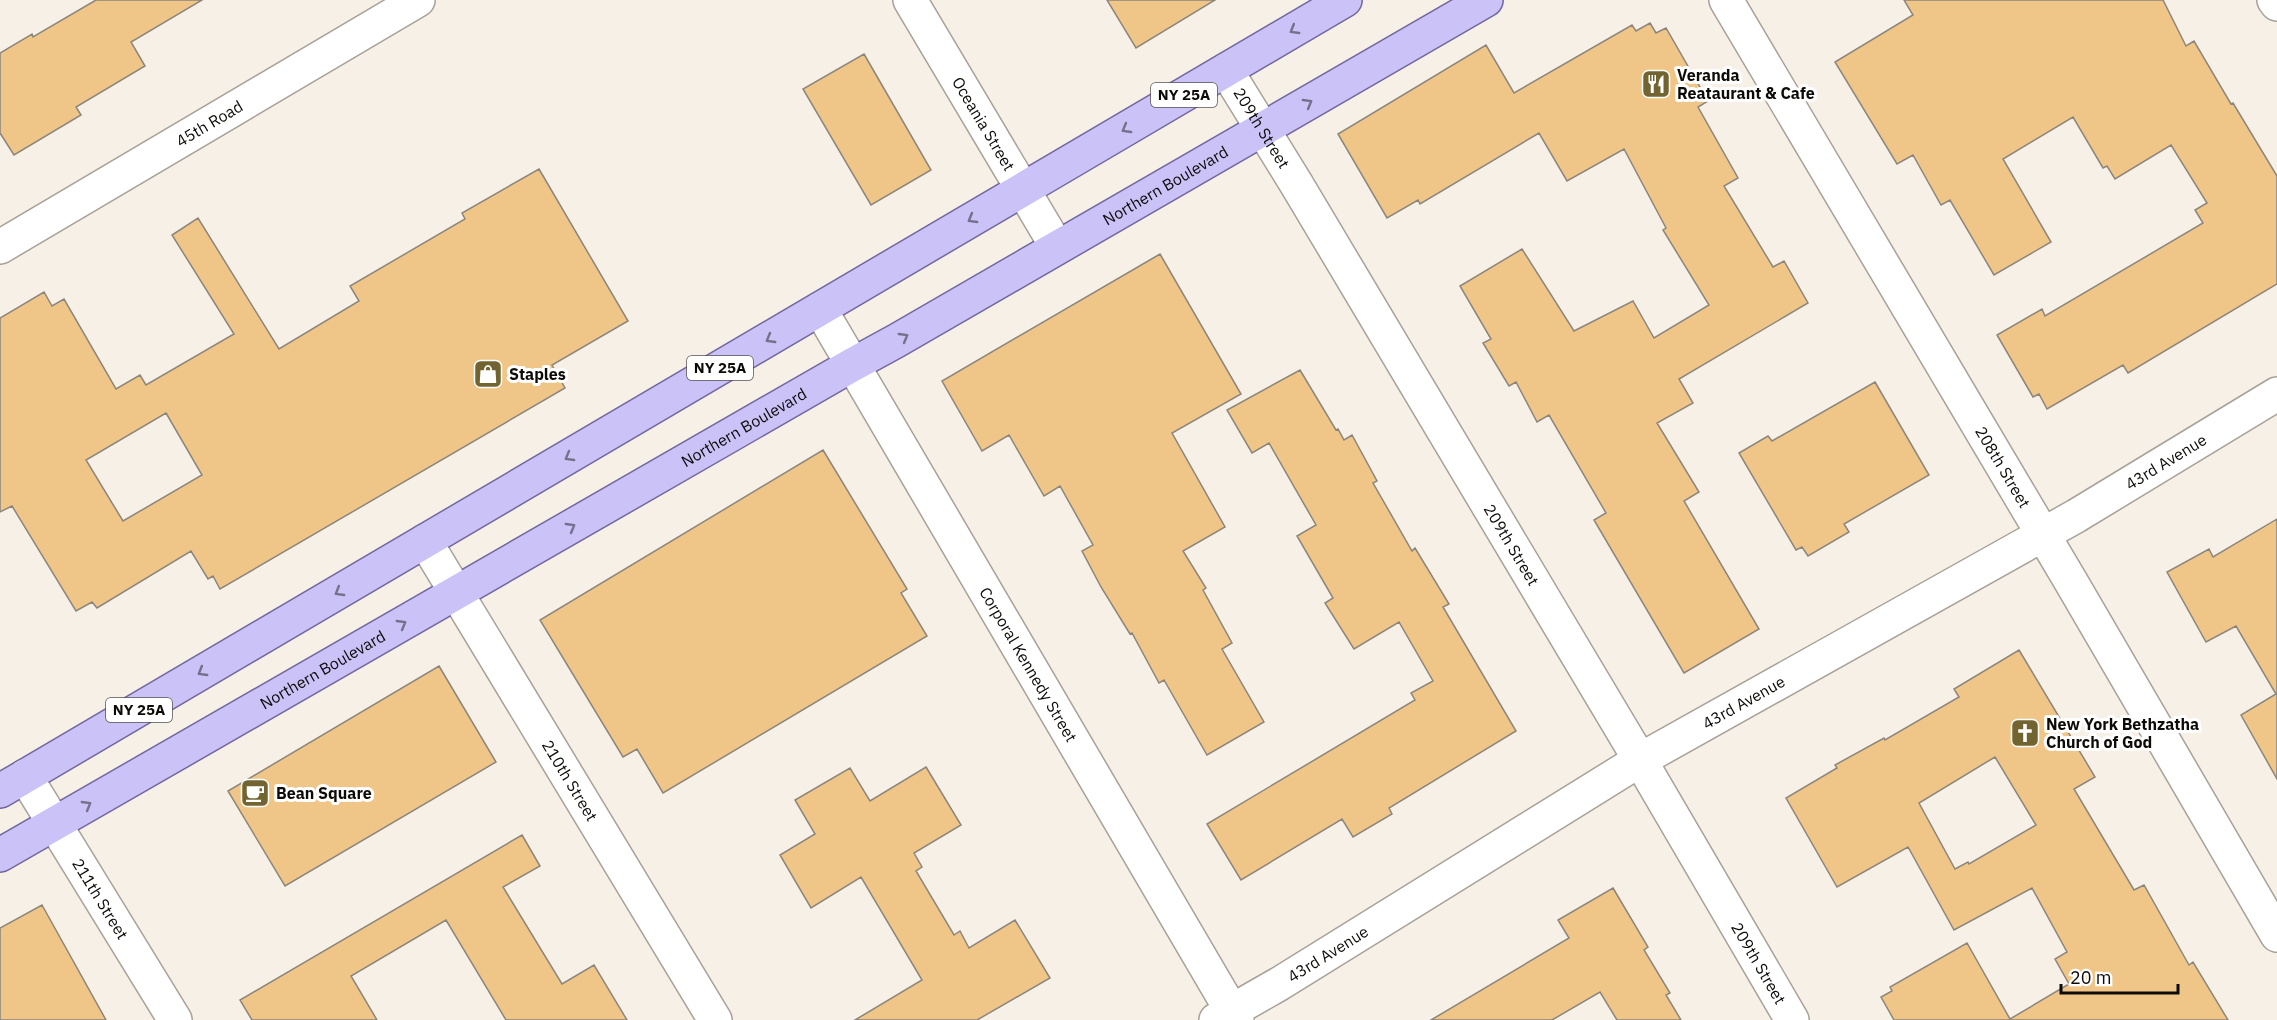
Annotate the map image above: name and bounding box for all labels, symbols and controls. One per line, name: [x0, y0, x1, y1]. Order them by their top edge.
one-way arrow: [1290, 22, 1300, 34]
place label: Veranda Reataurant & Cafe: [1677, 65, 1815, 103]
restaurant icon: Veranda Reataurant & Cafe: [1640, 68, 1672, 100]
street label: Oceania Street: [948, 73, 1019, 174]
road number: NY 25A: [1151, 83, 1217, 107]
street label: 209th Street: [1229, 84, 1294, 172]
street label: 45th Road: [172, 96, 246, 151]
one-way arrow: [1301, 99, 1312, 110]
one-way arrow: [1122, 121, 1132, 133]
street label: Northern Boulevard: [1099, 141, 1231, 229]
one-way arrow: [968, 212, 978, 224]
one-way arrow: [766, 332, 776, 343]
one-way arrow: [898, 333, 908, 344]
road number: NY 25A: [687, 356, 753, 380]
shop icon: Staples: [472, 358, 504, 390]
place label: Staples: [509, 364, 566, 384]
street label: Northern Boulevard: [678, 383, 810, 471]
street label: 208th Street: [1971, 423, 2035, 511]
street label: 43rd Avenue: [2121, 429, 2210, 494]
one-way arrow: [565, 449, 575, 461]
street label: 209th Street: [1480, 500, 1544, 589]
one-way arrow: [565, 523, 575, 534]
street label: Corporal Kennedy Street: [975, 583, 1082, 745]
one-way arrow: [335, 585, 345, 596]
one-way arrow: [396, 620, 406, 631]
street label: Northern Boulevard: [256, 626, 389, 713]
one-way arrow: [198, 665, 208, 677]
street label: 43rd Avenue: [1699, 671, 1788, 733]
road number: NY 25A: [106, 698, 172, 722]
place label: New York Bethzatha Church of God: [2046, 714, 2199, 752]
church icon: New York Bethzatha Church of God: [2009, 717, 2041, 749]
street label: 210th Street: [538, 736, 602, 825]
cafe icon: Bean Square: [239, 777, 271, 809]
place label: Bean Square: [276, 783, 372, 803]
one-way arrow: [81, 801, 91, 812]
street label: 211th Street: [68, 855, 133, 943]
street label: 209th Street: [1727, 919, 1790, 1008]
street label: 43rd Avenue: [1284, 921, 1372, 986]
scale bar: [2061, 957, 2178, 995]
text: 20 m: [2070, 966, 2112, 989]

